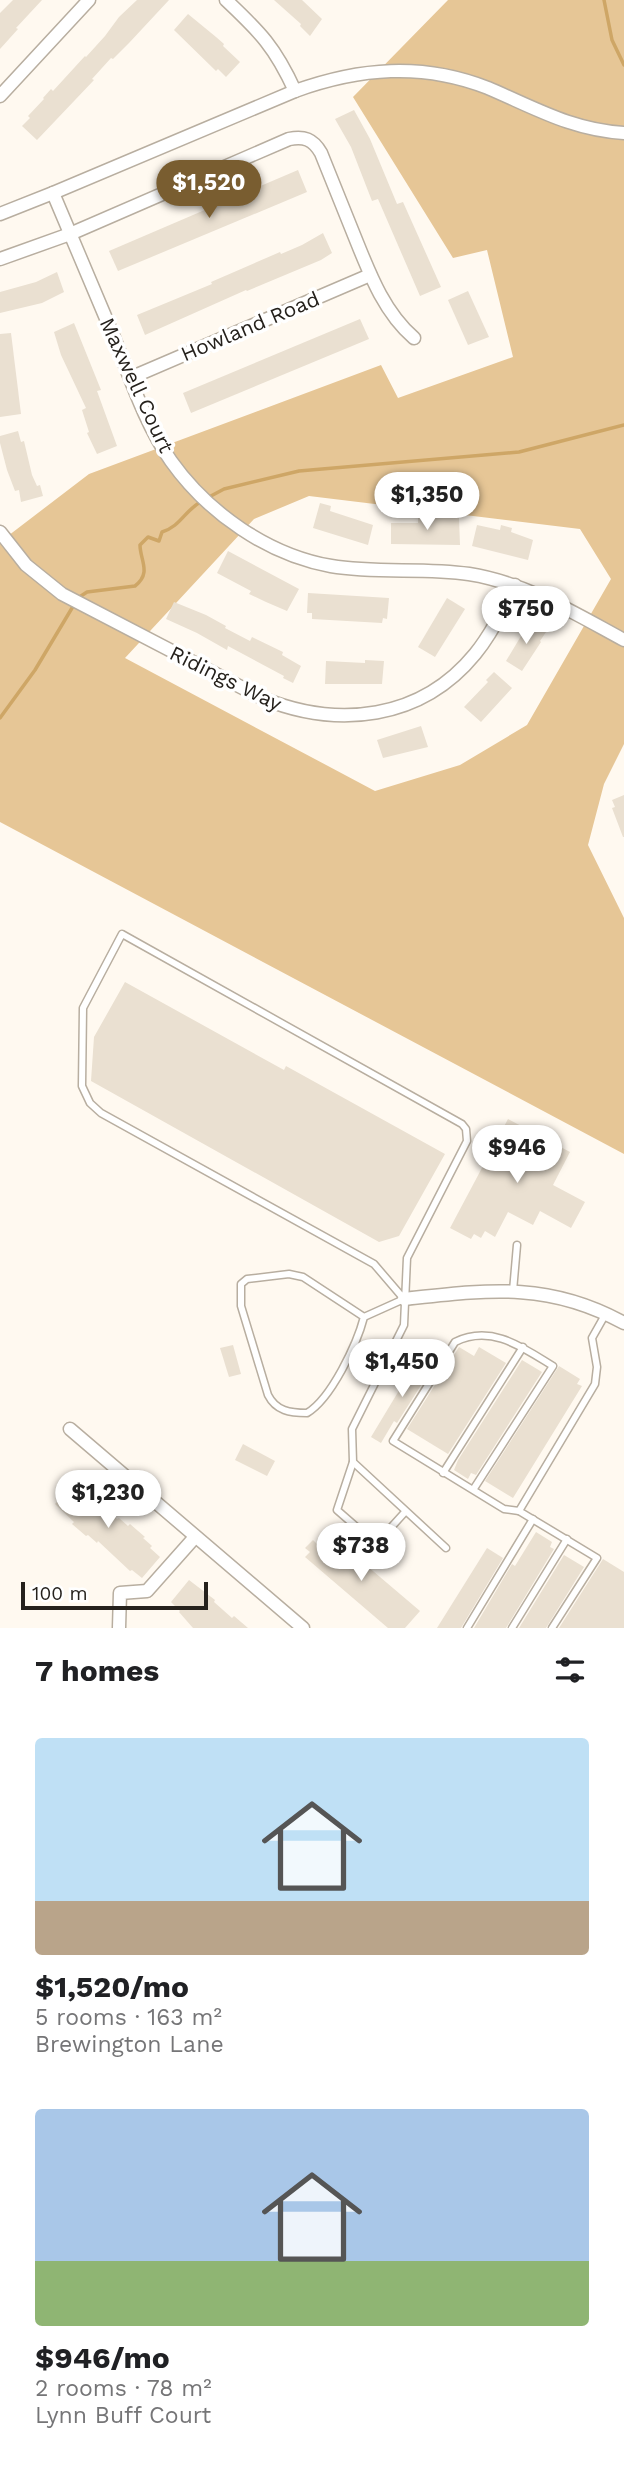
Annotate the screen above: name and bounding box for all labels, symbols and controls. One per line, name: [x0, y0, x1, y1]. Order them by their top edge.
pin: $1,520: [152, 160, 266, 220]
text: $1,520: [172, 169, 246, 196]
street label: Howland Road: [177, 286, 323, 366]
street label: Maxwell Court: [95, 313, 179, 457]
pin: $1,350: [370, 472, 484, 532]
text: $1,350: [390, 481, 464, 508]
pin: $750: [485, 586, 567, 646]
text: $750: [498, 595, 554, 622]
street label: Ridings Way: [166, 640, 286, 716]
pin: $946: [476, 1126, 558, 1185]
text: $946: [488, 1134, 546, 1161]
pin: $1,450: [345, 1340, 459, 1399]
text: $1,450: [365, 1348, 439, 1375]
pin: $1,230: [51, 1470, 165, 1530]
text: $1,230: [71, 1479, 145, 1506]
pin: $738: [320, 1524, 402, 1583]
text: $738: [333, 1532, 389, 1559]
scale bar: [21, 1579, 208, 1611]
text: 100 m: [32, 1582, 88, 1605]
icon: filters: [551, 1651, 589, 1689]
text: 7 homes: [35, 1653, 159, 1688]
icon: home: [249, 1783, 375, 1909]
text: $1,520/mo: [35, 1969, 189, 2004]
text: 5 rooms · 163 m²: [35, 2004, 222, 2031]
text: Brewington Lane: [35, 2031, 224, 2058]
icon: home: [249, 2154, 375, 2280]
text: $946/mo: [35, 2340, 170, 2375]
text: 2 rooms · 78 m²: [35, 2375, 212, 2402]
text: Lynn Buff Court: [35, 2402, 211, 2429]

